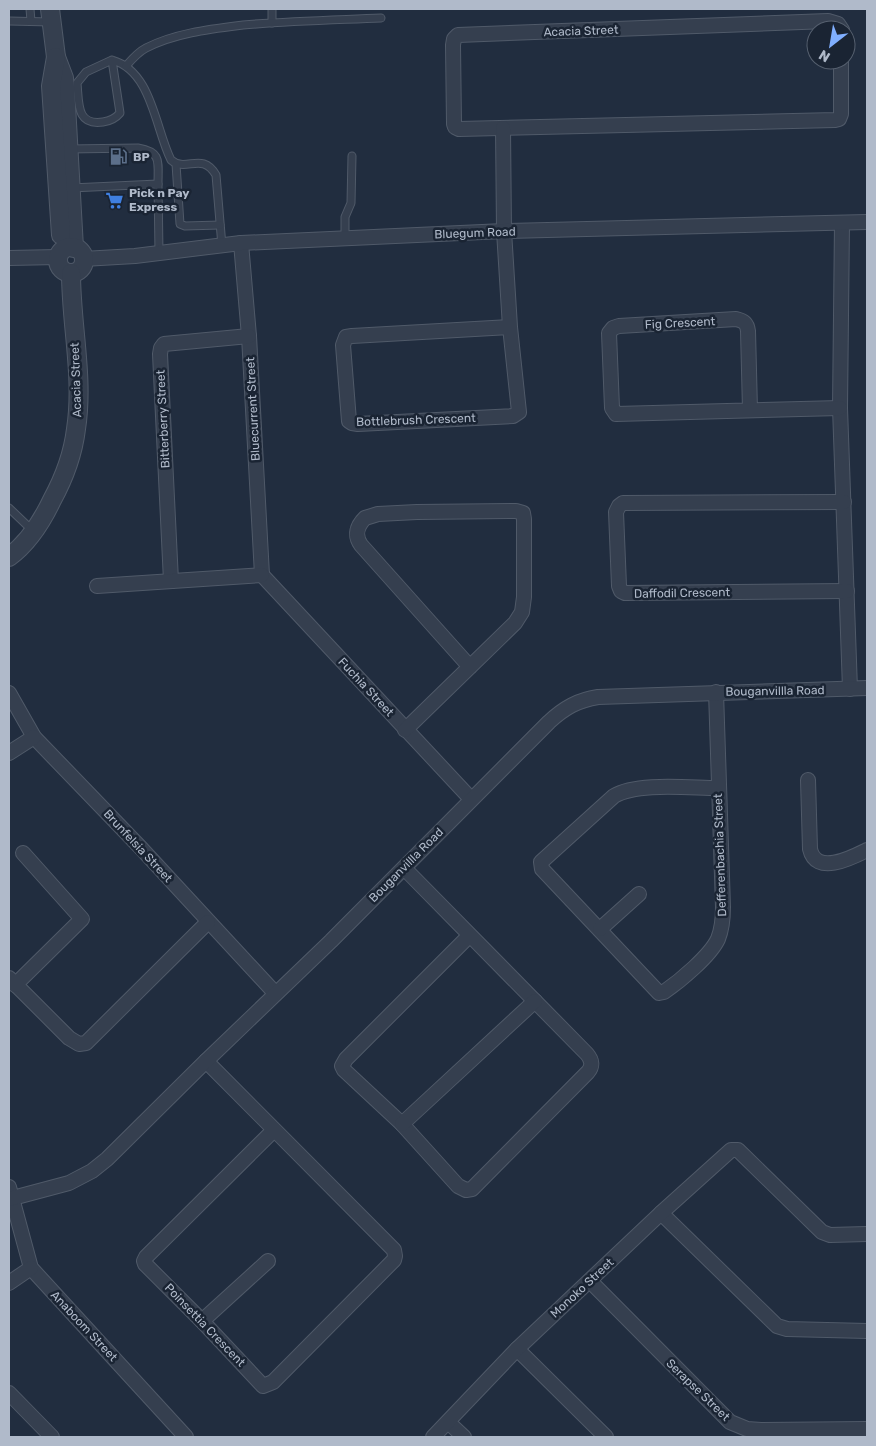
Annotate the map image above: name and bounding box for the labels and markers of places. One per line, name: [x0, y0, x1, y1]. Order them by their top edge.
fuel station icon: BP: [109, 147, 129, 167]
place label: BP: [133, 150, 150, 164]
place label: Pick n Pay Express: [129, 186, 189, 214]
supermarket icon: Pick n Pay Express: [105, 190, 125, 210]

